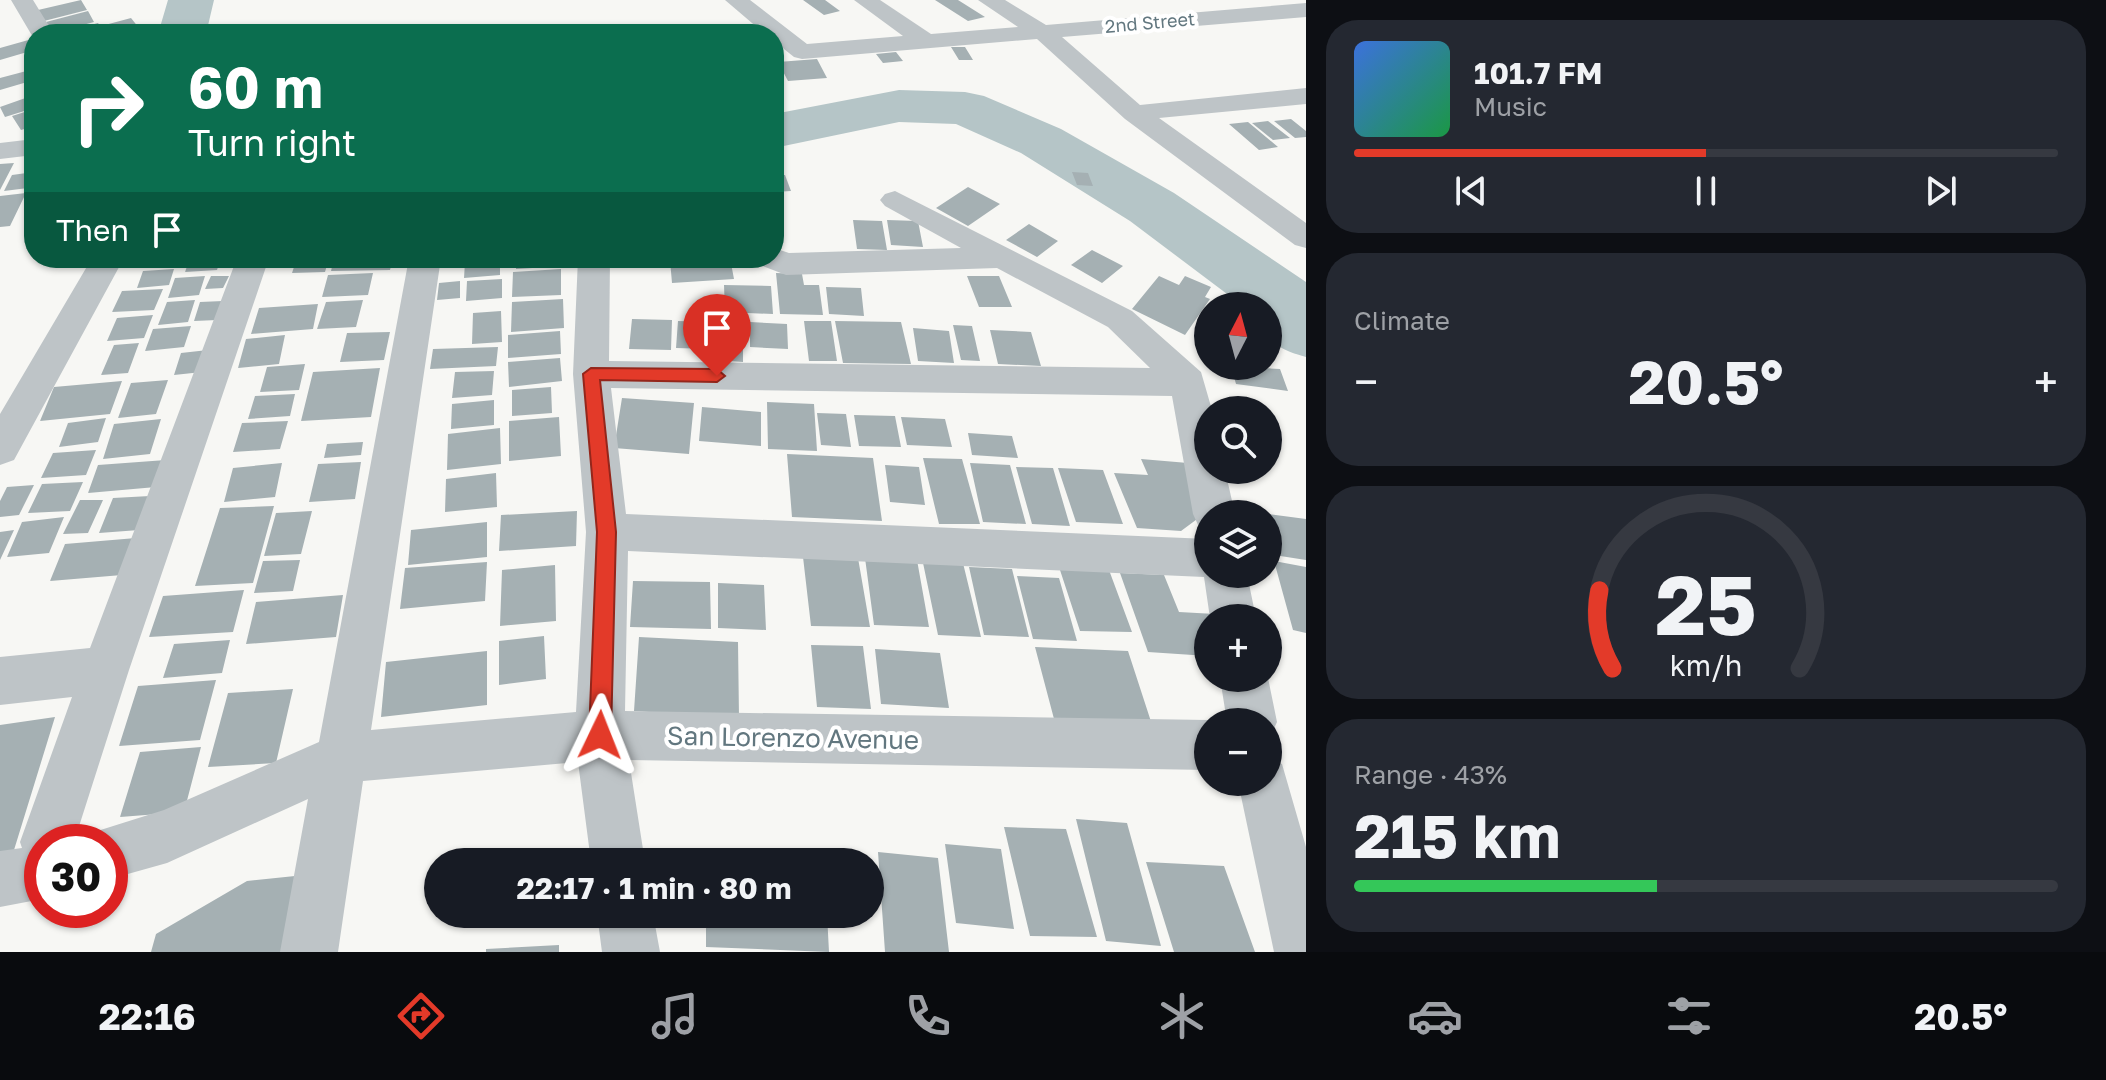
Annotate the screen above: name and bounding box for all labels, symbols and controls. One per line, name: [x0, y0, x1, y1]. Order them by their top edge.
street label: 2nd Street: [1104, 7, 1196, 37]
text: 60 m: [188, 53, 323, 120]
text: 101.7 FM: [1474, 55, 1602, 91]
icon: right: [56, 56, 160, 160]
text: Music: [1474, 91, 1547, 122]
text: Turn right: [188, 121, 356, 164]
icon: previous: [1449, 169, 1493, 213]
icon: pause: [1684, 169, 1728, 213]
icon: next: [1919, 169, 1963, 213]
icon: arrive: [145, 208, 189, 252]
text: Then: [56, 212, 129, 248]
north arrow: [1194, 292, 1282, 380]
map controls: [1194, 292, 1282, 796]
pin: [683, 294, 751, 376]
text: Climate: [1354, 305, 1450, 336]
icon: arrive: [695, 306, 739, 350]
text: 20.5°: [1629, 345, 1783, 417]
text: −: [1354, 355, 1378, 408]
text: +: [2034, 355, 2058, 408]
button: search: [1194, 396, 1282, 484]
button: layers: [1194, 500, 1282, 588]
text: 25: [1655, 552, 1757, 652]
button: +: [1194, 604, 1282, 692]
text: km/h: [1670, 648, 1742, 682]
position arrow: [558, 693, 642, 777]
button: −: [1194, 708, 1282, 796]
street label: San Lorenzo Avenue: [667, 720, 919, 755]
text: Range · 43%: [1354, 759, 1507, 790]
text: 215 km: [1354, 799, 1560, 871]
speed limit sign: 30: [24, 824, 128, 928]
text: 22:17 · 1 min · 80 m: [516, 870, 792, 906]
icon: directions: [393, 988, 449, 1044]
icon: music: [647, 988, 703, 1044]
icon: phone: [900, 988, 956, 1044]
icon: climate: [1154, 988, 1210, 1044]
icon: car: [1407, 988, 1463, 1044]
icon: filters: [1661, 988, 1717, 1044]
text: 22:16: [99, 995, 196, 1038]
text: 20.5°: [1914, 995, 2007, 1038]

